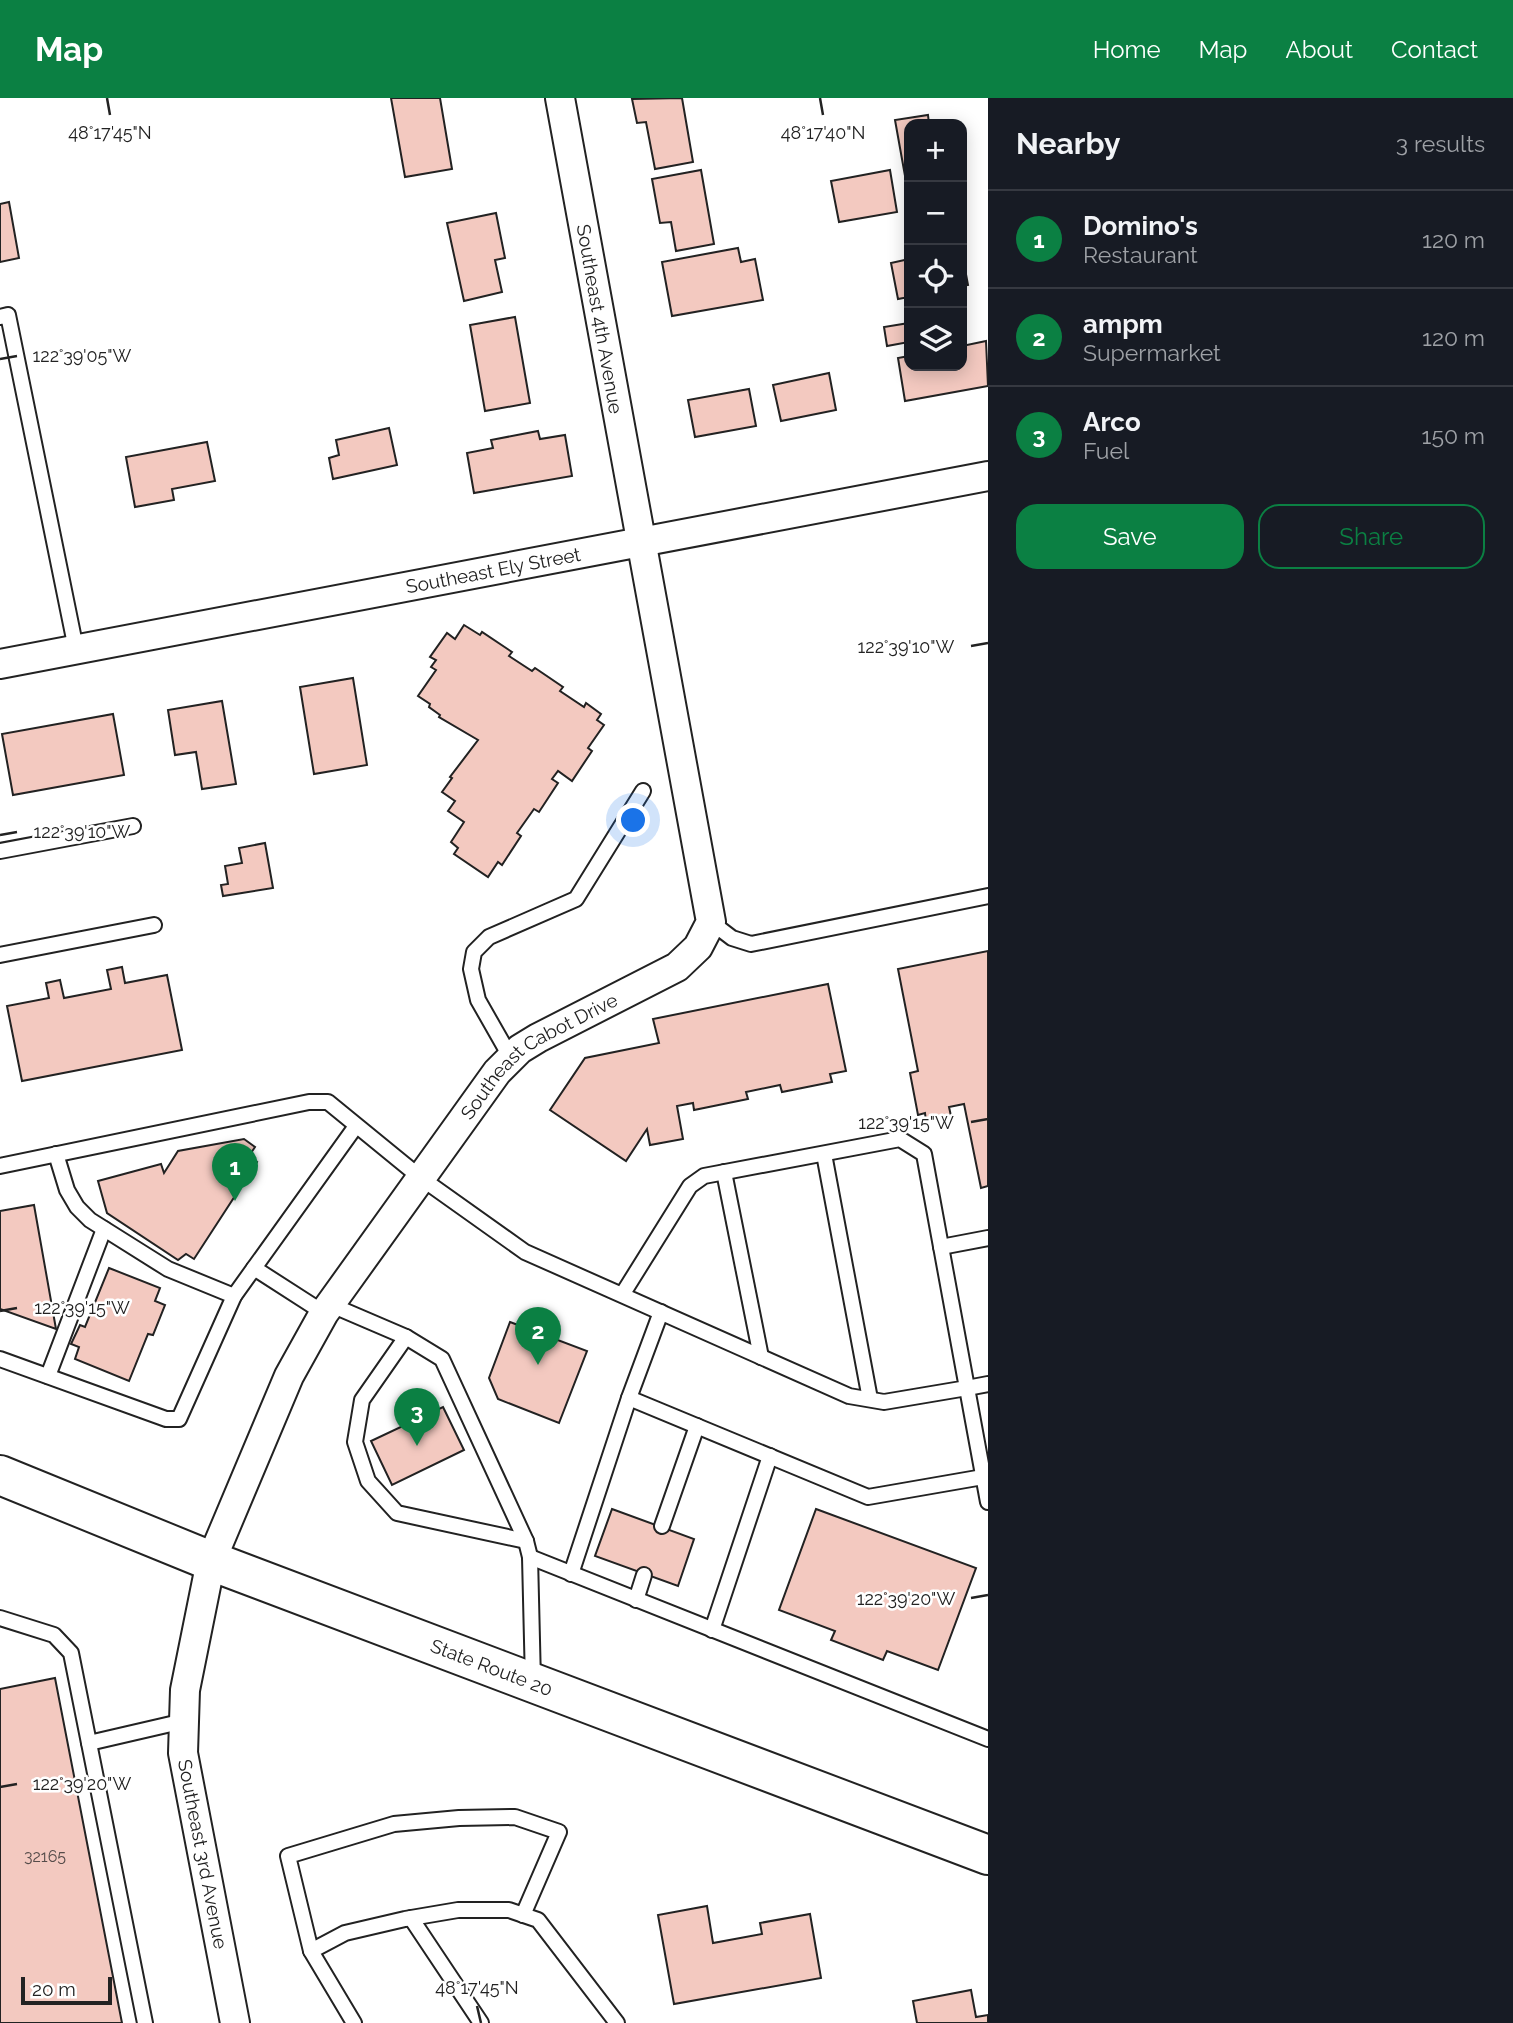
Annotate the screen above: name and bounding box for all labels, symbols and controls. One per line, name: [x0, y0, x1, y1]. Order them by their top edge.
text: Map: [35, 30, 103, 69]
text: Home: [1093, 35, 1161, 64]
text: Map: [1199, 35, 1247, 64]
text: About: [1285, 35, 1353, 64]
text: Contact: [1391, 35, 1478, 64]
map controls: [904, 119, 967, 371]
button: +: [904, 119, 967, 182]
text: 48°17'45"N: [68, 122, 152, 143]
text: 48°17'40"N: [781, 122, 865, 143]
text: Nearby: [1016, 126, 1120, 161]
text: 3 results: [1396, 130, 1485, 157]
button: −: [904, 182, 967, 245]
text: Domino's: [1083, 211, 1198, 241]
street label: Southeast 4th Avenue: [572, 222, 628, 416]
text: 1: [1033, 226, 1045, 253]
text: 120 m: [1422, 226, 1485, 253]
text: Restaurant: [1083, 241, 1198, 268]
button: locate: [904, 245, 967, 308]
button: layers: [904, 308, 967, 371]
text: ampm: [1083, 309, 1163, 339]
text: 2: [1033, 324, 1045, 351]
text: 120 m: [1422, 324, 1485, 351]
text: Supermarket: [1083, 339, 1221, 366]
text: 122°39'05"W: [33, 345, 132, 366]
text: Arco: [1083, 407, 1141, 437]
text: 3: [1033, 422, 1045, 449]
text: 150 m: [1422, 422, 1485, 449]
text: Fuel: [1083, 437, 1129, 464]
button: Save: [1016, 504, 1244, 569]
button: Share: [1258, 504, 1485, 569]
street label: Southeast Ely Street: [404, 543, 583, 598]
text: 122°39'10"W: [858, 636, 955, 657]
your location: [616, 803, 650, 837]
text: 122°39'10"W: [34, 821, 131, 842]
street label: Southeast Cabot Drive: [456, 988, 621, 1123]
text: 122°39'15"W: [858, 1112, 954, 1133]
pin: 1: [212, 1143, 258, 1201]
text: 122°39'15"W: [34, 1297, 130, 1318]
pin: 2: [515, 1307, 561, 1365]
pin: 3: [394, 1388, 440, 1446]
text: 122°39'20"W: [857, 1588, 955, 1609]
street label: State Route 20: [428, 1634, 556, 1700]
street label: Southeast 3rd Avenue: [174, 1757, 232, 1951]
text: 122°39'20"W: [33, 1773, 131, 1794]
house number: 32165: [24, 1847, 66, 1866]
scale bar: [21, 1974, 112, 2006]
text: 48°17'45"N: [435, 1977, 519, 1998]
text: 20 m: [32, 1978, 76, 2000]

